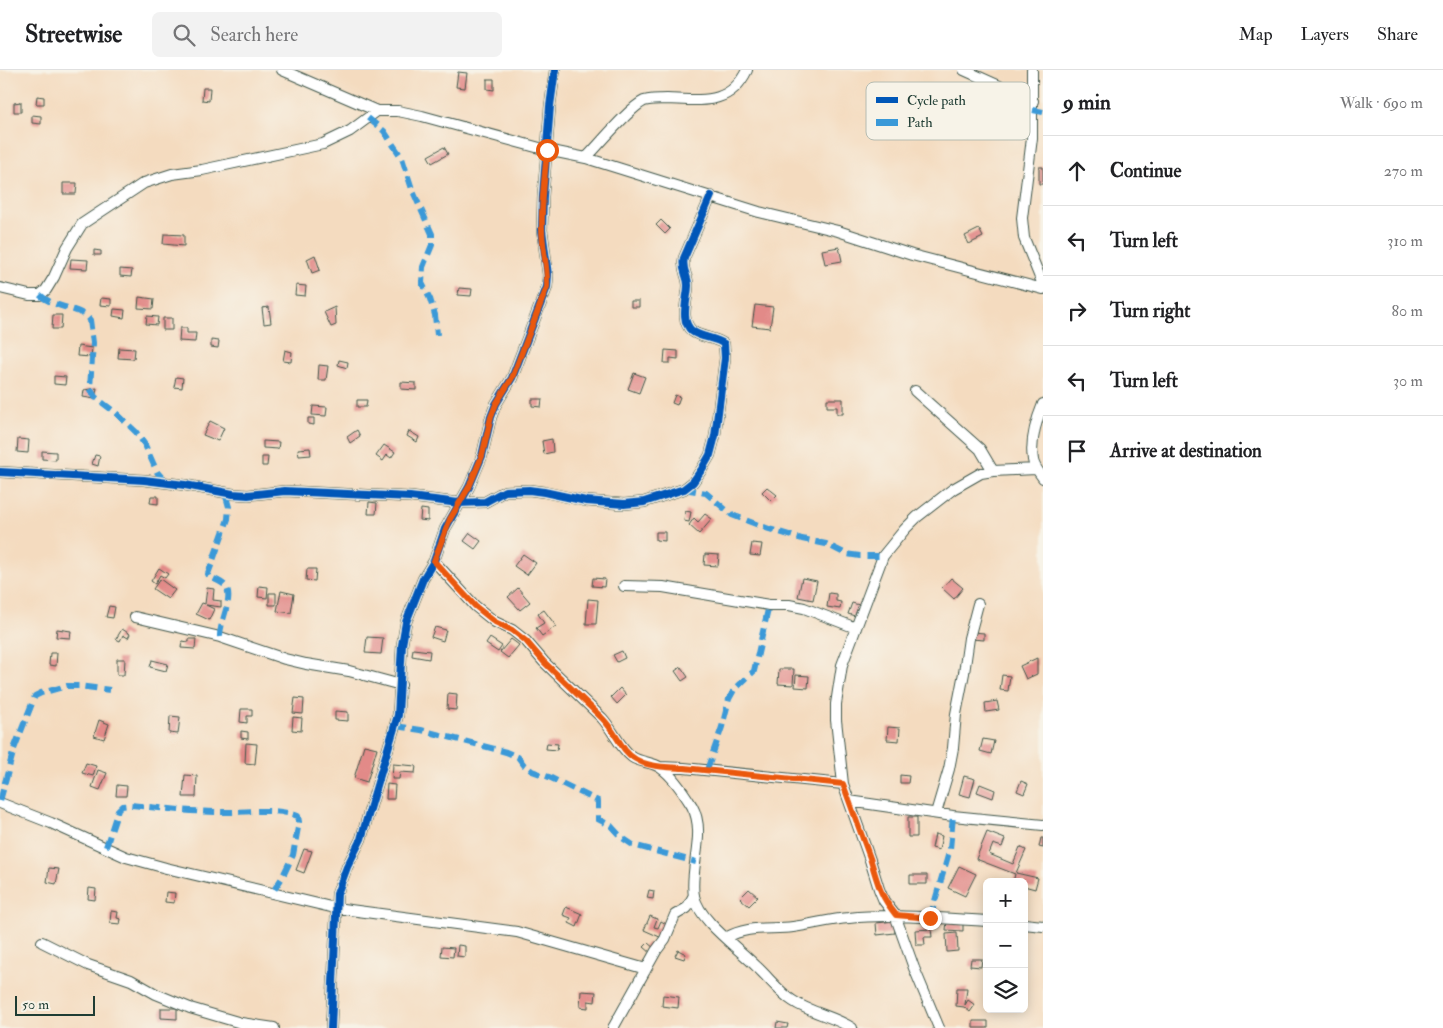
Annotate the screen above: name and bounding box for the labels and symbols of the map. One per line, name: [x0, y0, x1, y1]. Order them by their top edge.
legend: [866, 82, 1030, 140]
text: Cycle path: [907, 92, 967, 110]
text: Path: [907, 114, 933, 131]
route start: [536, 139, 559, 162]
route end: [919, 907, 942, 930]
scale bar: [15, 993, 95, 1016]

